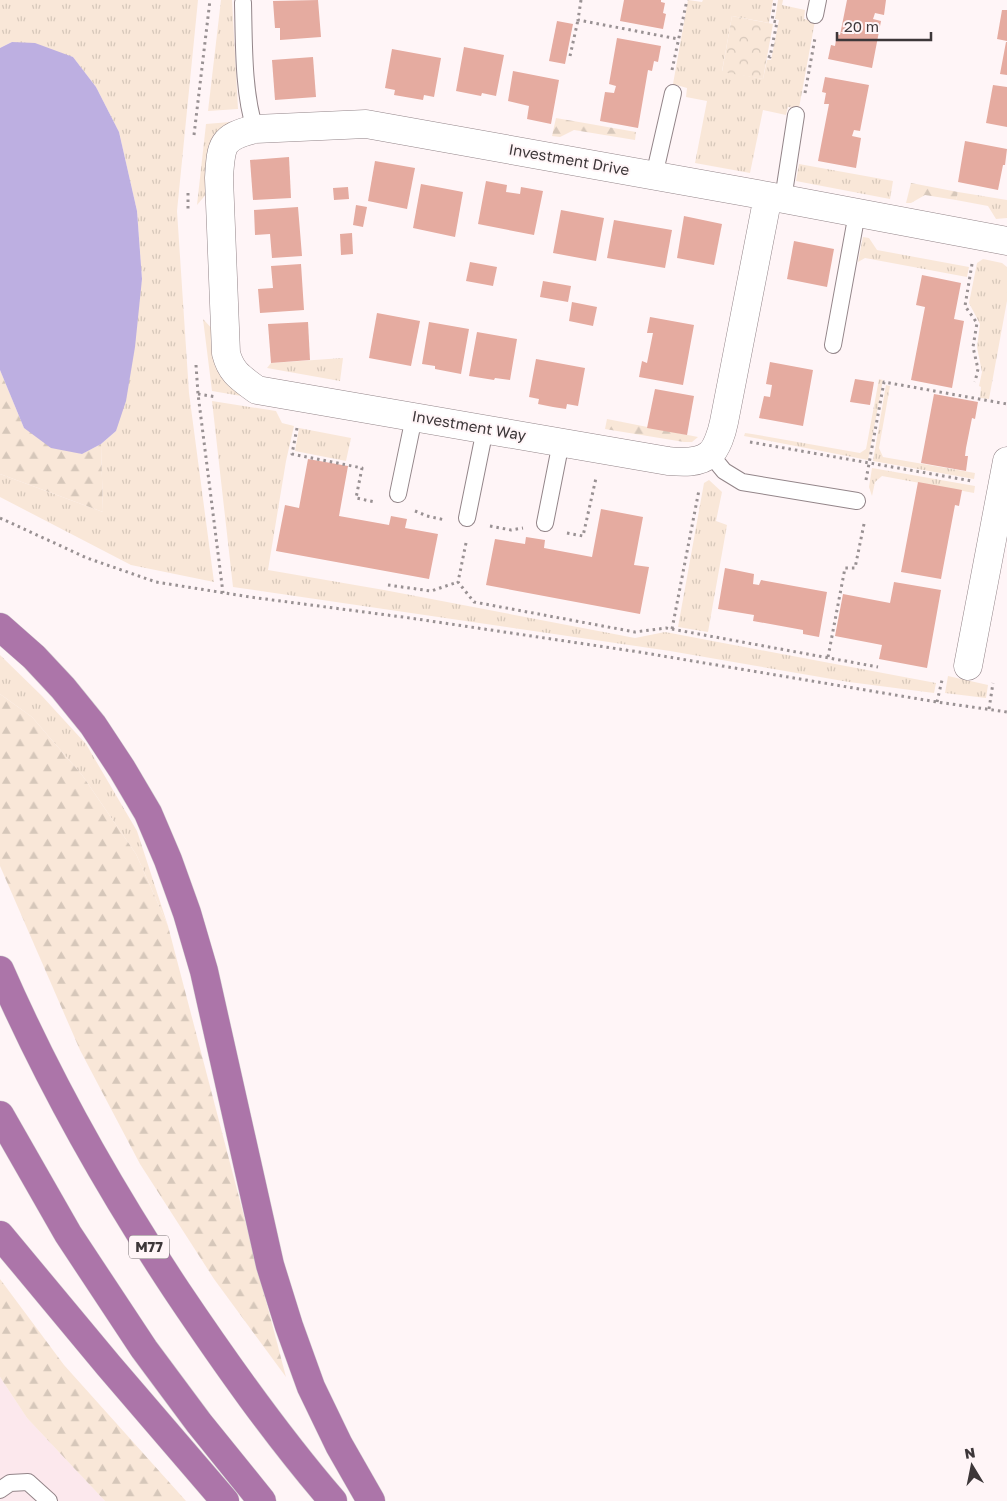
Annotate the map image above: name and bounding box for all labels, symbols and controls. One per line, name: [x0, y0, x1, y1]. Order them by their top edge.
scale bar: [837, 10, 931, 42]
text: 20 m: [844, 17, 879, 35]
street label: Investment Drive: [507, 140, 631, 179]
street label: Investment Way: [411, 406, 528, 444]
road number: M77: [129, 1236, 169, 1258]
north arrow: [947, 1441, 997, 1491]
text: N: [963, 1443, 976, 1462]

